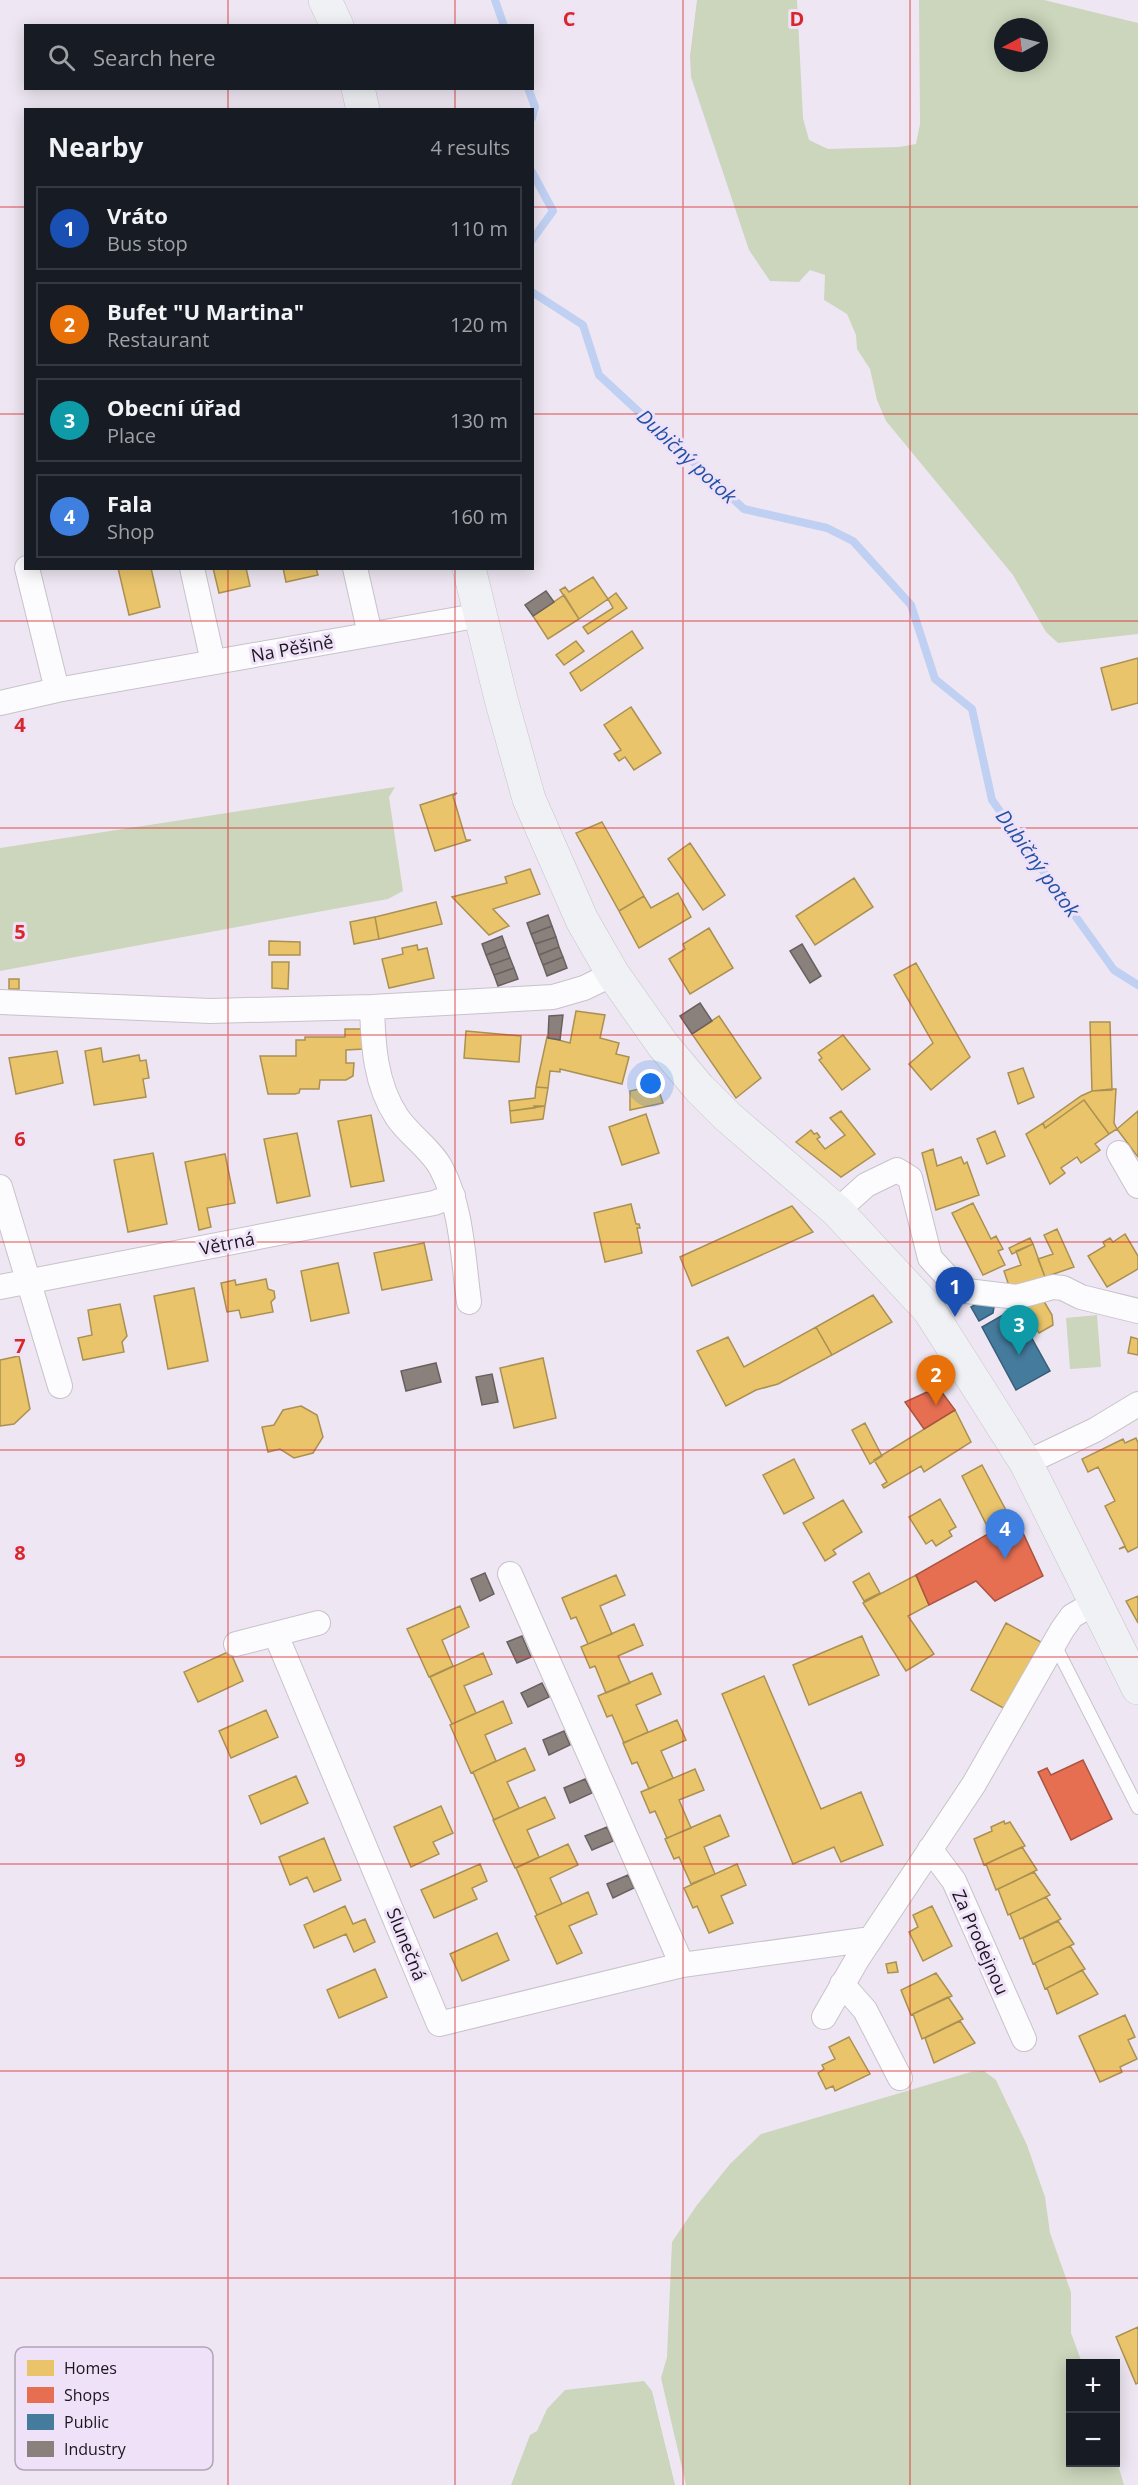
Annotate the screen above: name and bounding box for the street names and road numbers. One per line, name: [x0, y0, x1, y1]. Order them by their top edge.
street label: Na Pěšině: [249, 629, 335, 667]
street label: Větrná: [197, 1226, 257, 1260]
street label: Za Prodejnou: [947, 1886, 1015, 1998]
street label: Slunečná: [382, 1904, 432, 1984]

